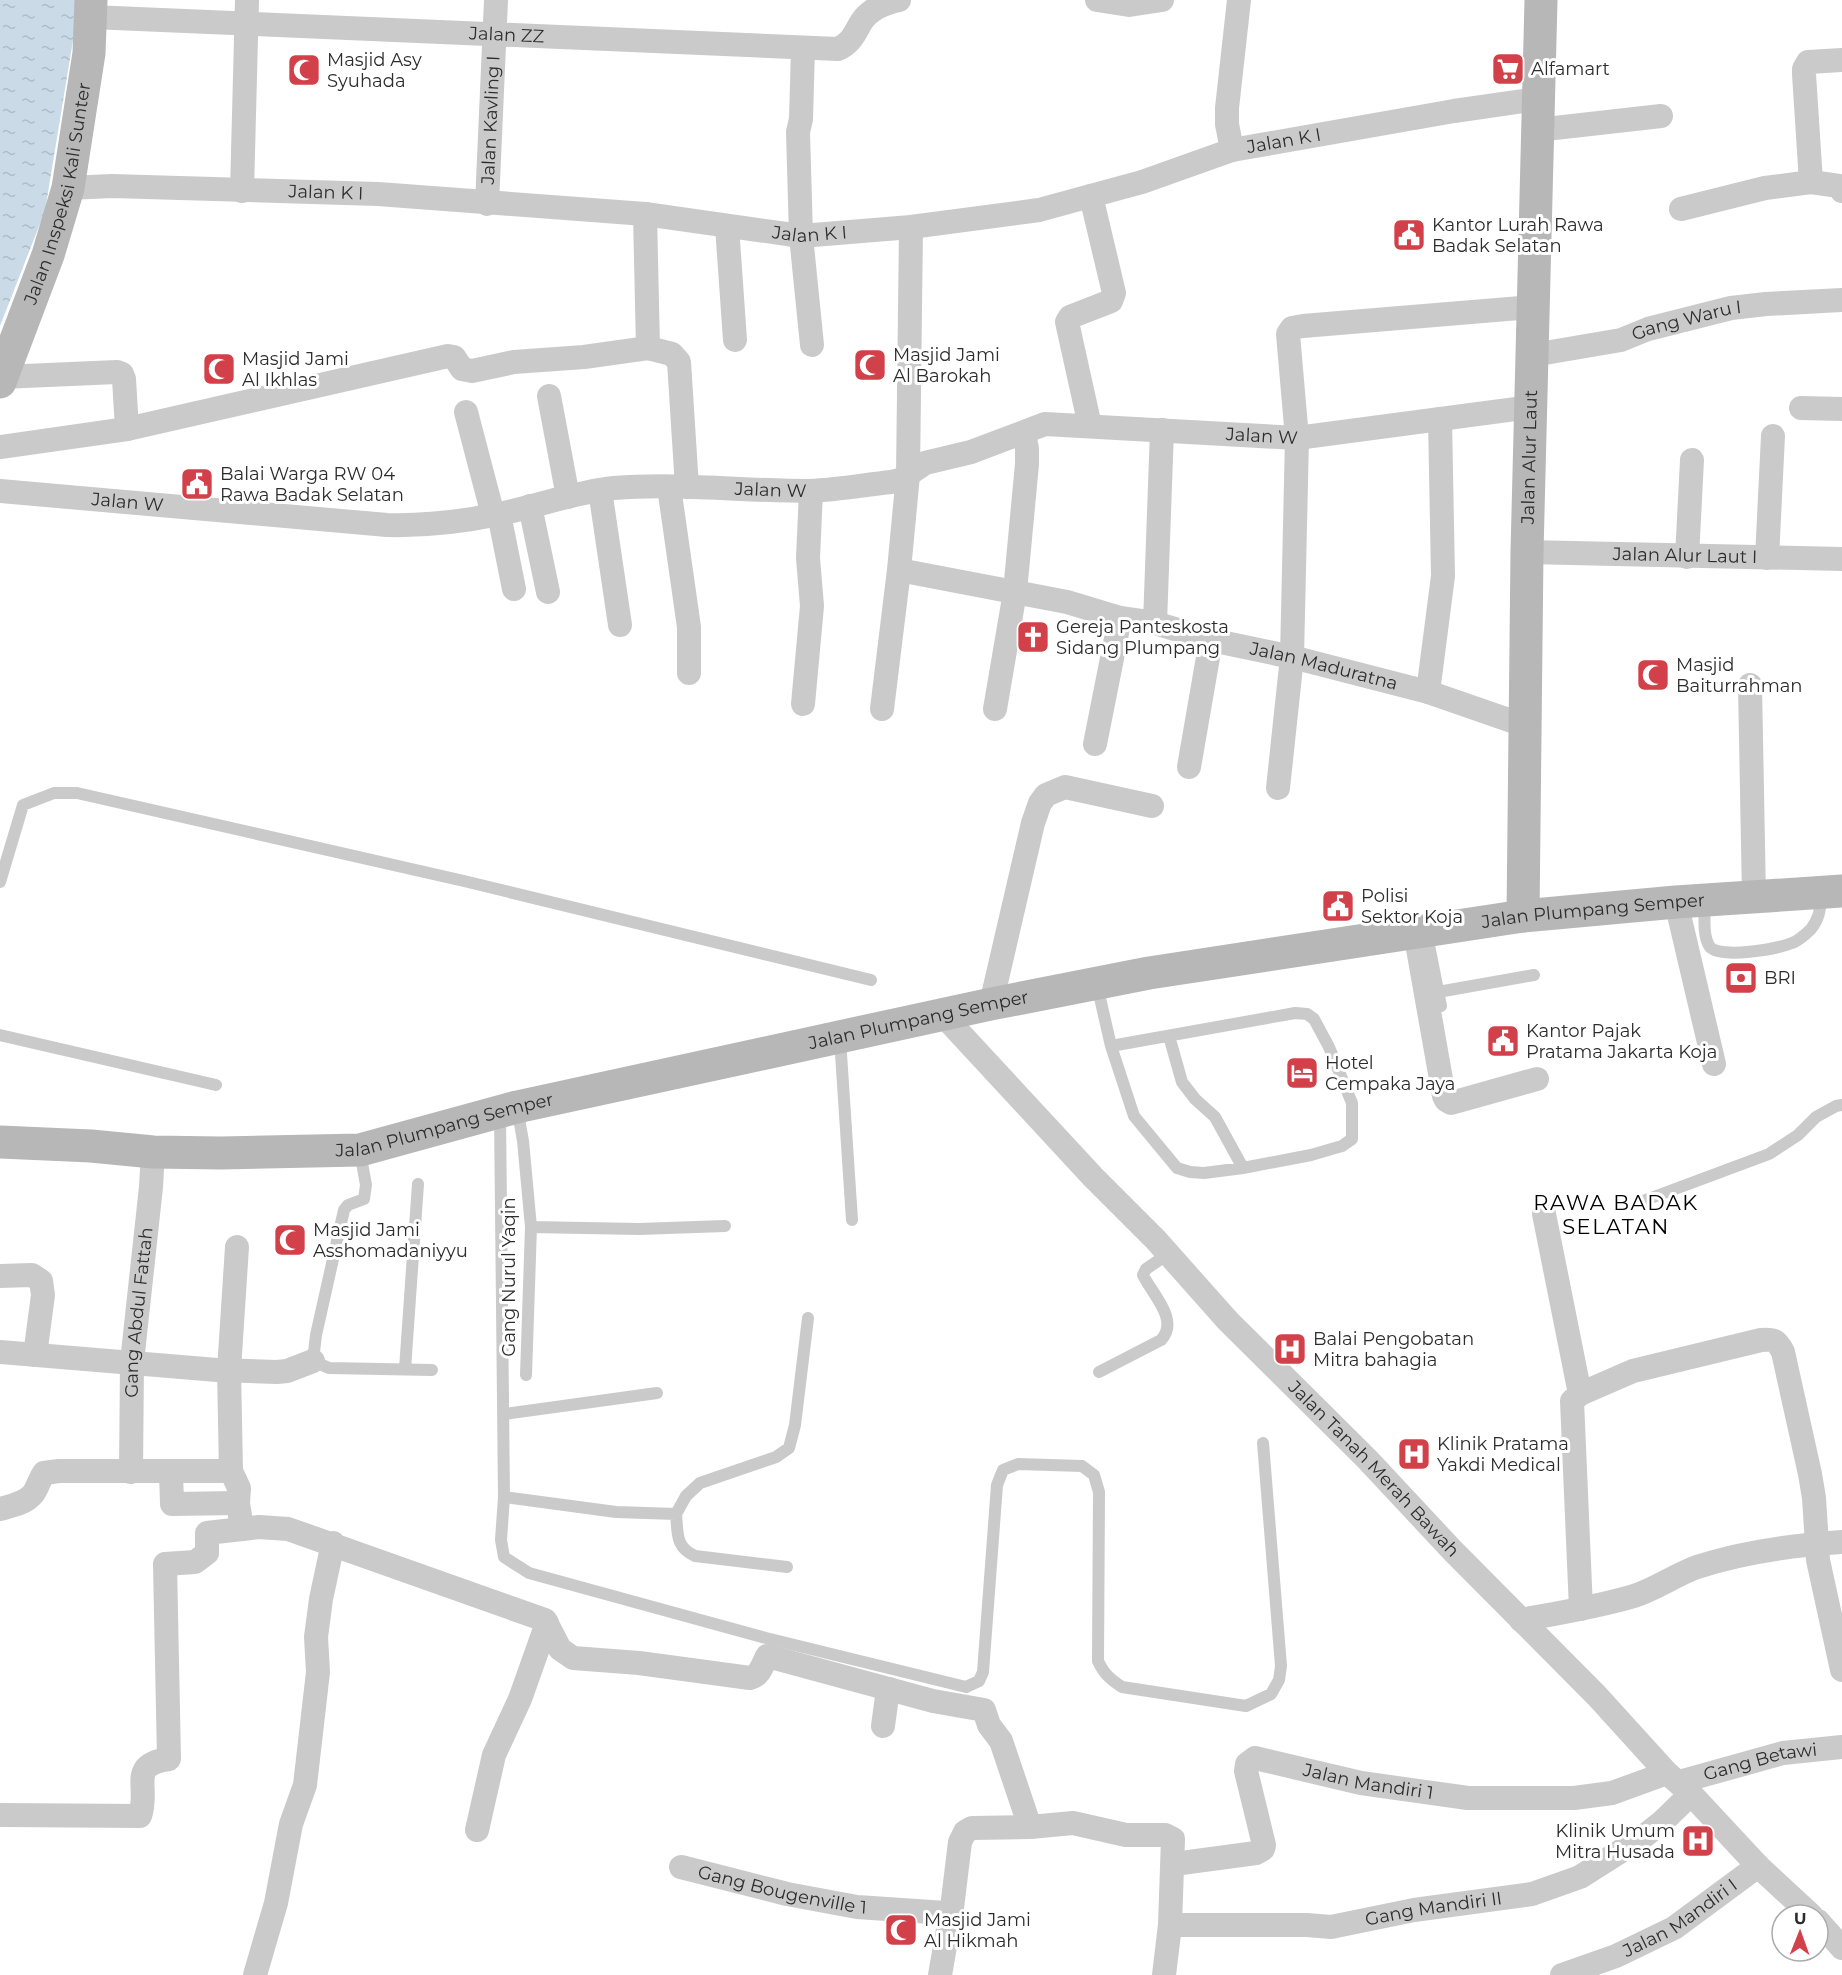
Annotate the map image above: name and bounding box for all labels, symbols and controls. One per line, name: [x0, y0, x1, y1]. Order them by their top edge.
street label: Jalan ZZ: [467, 22, 545, 47]
place label: Masjid Asy Syuhada: [327, 49, 422, 92]
supermarket icon: Alfamart: [1490, 51, 1526, 87]
mosque icon: Masjid Asy Syuhada: [286, 52, 322, 88]
street label: Jalan Kavling I: [477, 55, 505, 186]
place label: Alfamart: [1531, 58, 1610, 80]
street label: Jalan Inspeksi Kali Sunter: [19, 81, 95, 308]
street label: Jalan K I: [1244, 124, 1323, 158]
street label: Jalan K I: [287, 180, 364, 205]
place label: Kantor Lurah Rawa Badak Selatan: [1432, 214, 1604, 257]
public building icon: Kantor Lurah Rawa Badak Selatan: [1391, 217, 1427, 253]
street label: Jalan K I: [770, 221, 848, 247]
street label: Gang Waru I: [1628, 296, 1743, 346]
place label: Masjid Jami Al Barokah: [893, 344, 1000, 387]
mosque icon: Masjid Jami Al Barokah: [852, 347, 888, 383]
place label: Masjid Jami Al Ikhlas: [242, 348, 349, 391]
mosque icon: Masjid Jami Al Ikhlas: [201, 351, 237, 387]
street label: Jalan Alur Laut: [1517, 390, 1542, 526]
street label: Jalan W: [1224, 423, 1298, 449]
place label: Balai Warga RW 04 Rawa Badak Selatan: [220, 463, 404, 506]
public building icon: Balai Warga RW 04 Rawa Badak Selatan: [179, 466, 215, 502]
street label: Jalan W: [733, 478, 807, 502]
street label: Jalan W: [90, 488, 164, 516]
street label: Jalan Alur Laut I: [1611, 543, 1758, 568]
place label: Gereja Panteskosta Sidang Plumpang: [1056, 616, 1229, 659]
church icon: Gereja Panteskosta Sidang Plumpang: [1015, 619, 1051, 655]
street label: Jalan Maduratna: [1247, 637, 1400, 695]
place label: Masjid Baiturrahman: [1676, 654, 1803, 697]
mosque icon: Masjid Baiturrahman: [1635, 657, 1671, 693]
place label: Polisi Sektor Koja: [1361, 885, 1463, 928]
public building icon: Polisi Sektor Koja: [1320, 888, 1356, 924]
street label: Jalan Plumpang Semper: [1479, 889, 1706, 933]
bank icon: BRI: [1723, 960, 1759, 996]
place label: BRI: [1764, 967, 1796, 989]
street label: Jalan Plumpang Semper: [805, 986, 1030, 1055]
place label: Kantor Pajak Pratama Jakarta Koja: [1526, 1020, 1717, 1063]
public building icon: Kantor Pajak Pratama Jakarta Koja: [1485, 1023, 1521, 1059]
place label: Hotel Cempaka Jaya: [1325, 1052, 1455, 1095]
hotel icon: Hotel Cempaka Jaya: [1284, 1055, 1320, 1091]
street label: Jalan Plumpang Semper: [334, 1088, 555, 1162]
district label: RAWA BADAK SELATAN: [1533, 1190, 1699, 1239]
street label: Gang Nurul Yaqin: [498, 1197, 520, 1357]
place label: Masjid Jami Asshomadaniyyu: [313, 1219, 468, 1262]
mosque icon: Masjid Jami Asshomadaniyyu: [272, 1222, 308, 1258]
street label: Gang Abdul Fattah: [121, 1226, 158, 1398]
place label: Balai Pengobatan Mitra bahagia: [1313, 1328, 1474, 1371]
hospital icon: Balai Pengobatan Mitra bahagia: [1272, 1331, 1308, 1367]
street label: Jalan Tanah Merah Bawah: [1283, 1376, 1464, 1562]
place label: Klinik Pratama Yakdi Medical: [1437, 1433, 1569, 1476]
hospital icon: Klinik Pratama Yakdi Medical: [1396, 1436, 1432, 1472]
street label: Gang Betawi: [1701, 1739, 1818, 1786]
street label: Jalan Mandiri 1: [1300, 1758, 1435, 1804]
place label: Klinik Umum Mitra Husada: [1555, 1820, 1675, 1863]
hospital icon: Klinik Umum Mitra Husada: [1680, 1823, 1716, 1859]
street label: Gang Bougenville 1: [696, 1861, 867, 1919]
street label: Jalan Mandiri I: [1619, 1874, 1742, 1962]
street label: Gang Mandiri II: [1363, 1887, 1503, 1931]
north arrow: [1770, 1903, 1830, 1963]
place label: Masjid Jami Al Hikmah: [924, 1909, 1031, 1952]
text: U: [1794, 1909, 1807, 1928]
mosque icon: Masjid Jami Al Hikmah: [883, 1912, 919, 1948]

